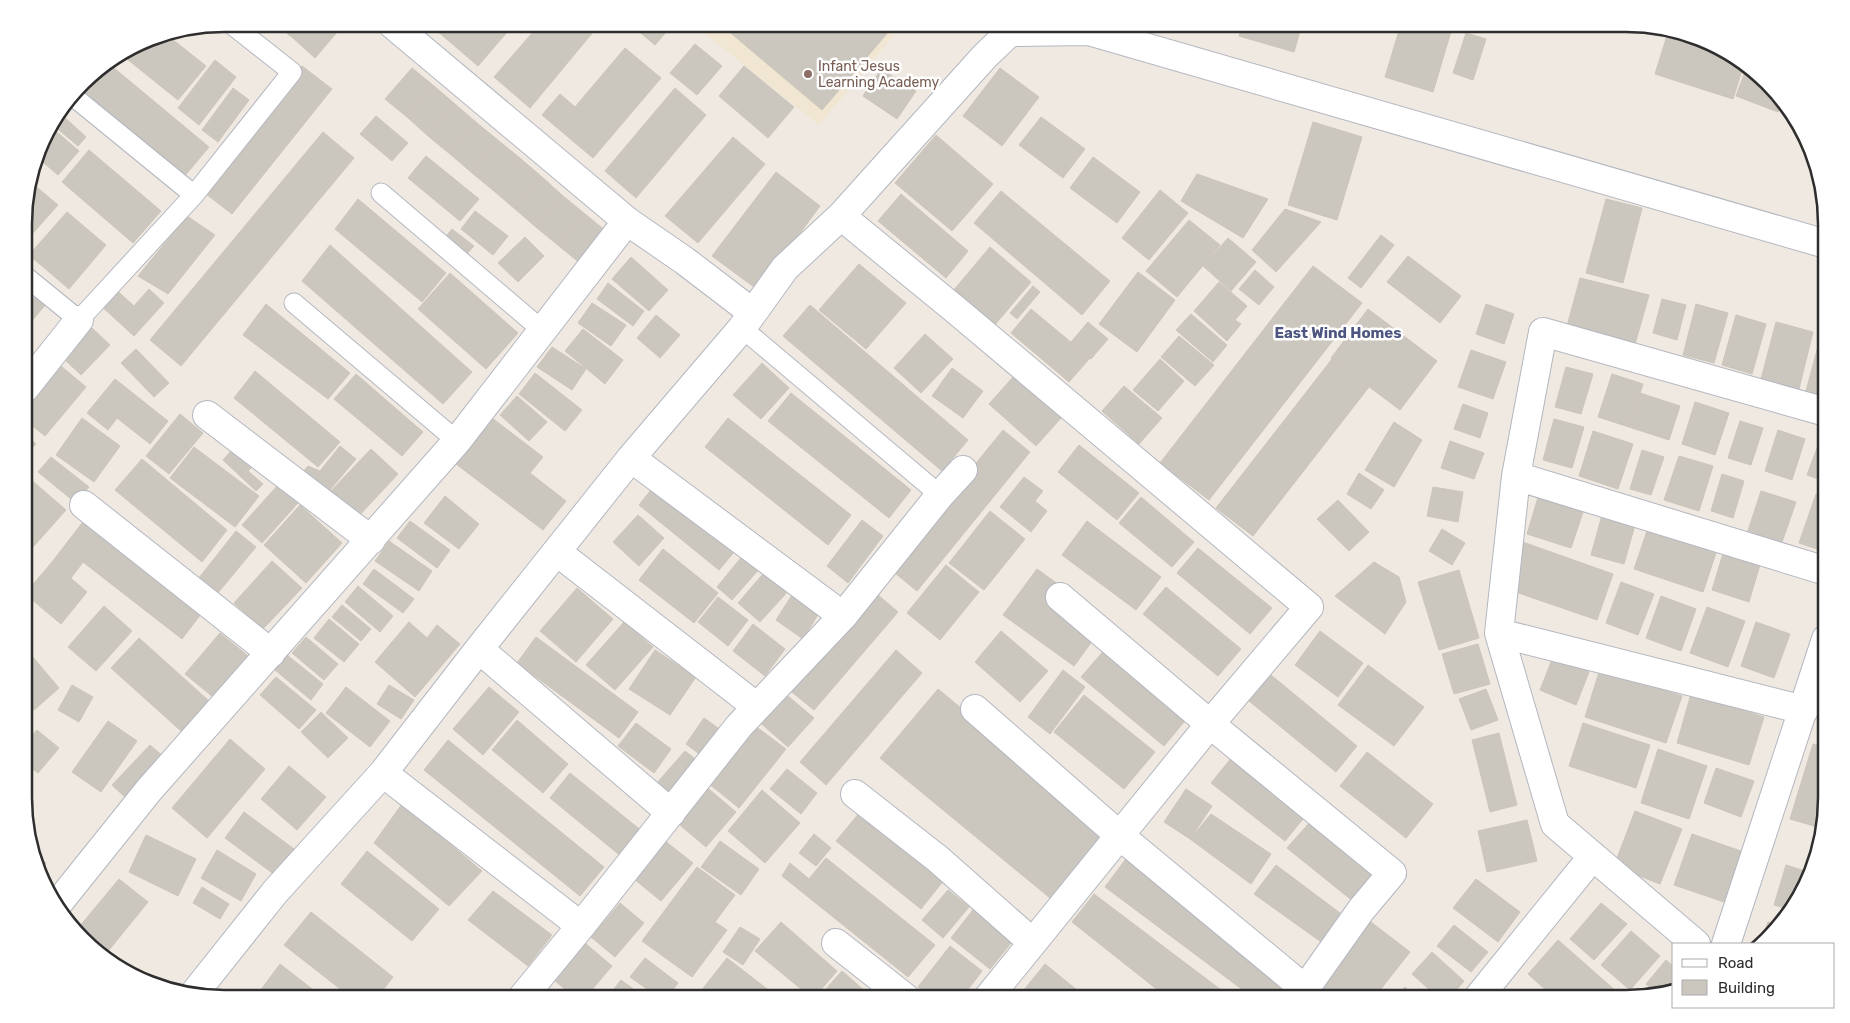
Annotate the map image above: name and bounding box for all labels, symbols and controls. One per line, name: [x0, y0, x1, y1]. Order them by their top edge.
place label: Infant Jesus Learning Academy: [818, 58, 940, 91]
marker: Infant Jesus Learning Academy: [802, 68, 814, 80]
district label: East Wind Homes: [1274, 324, 1402, 342]
legend: [1672, 943, 1835, 1008]
text: Road: [1718, 954, 1754, 972]
text: Building: [1718, 979, 1775, 997]

